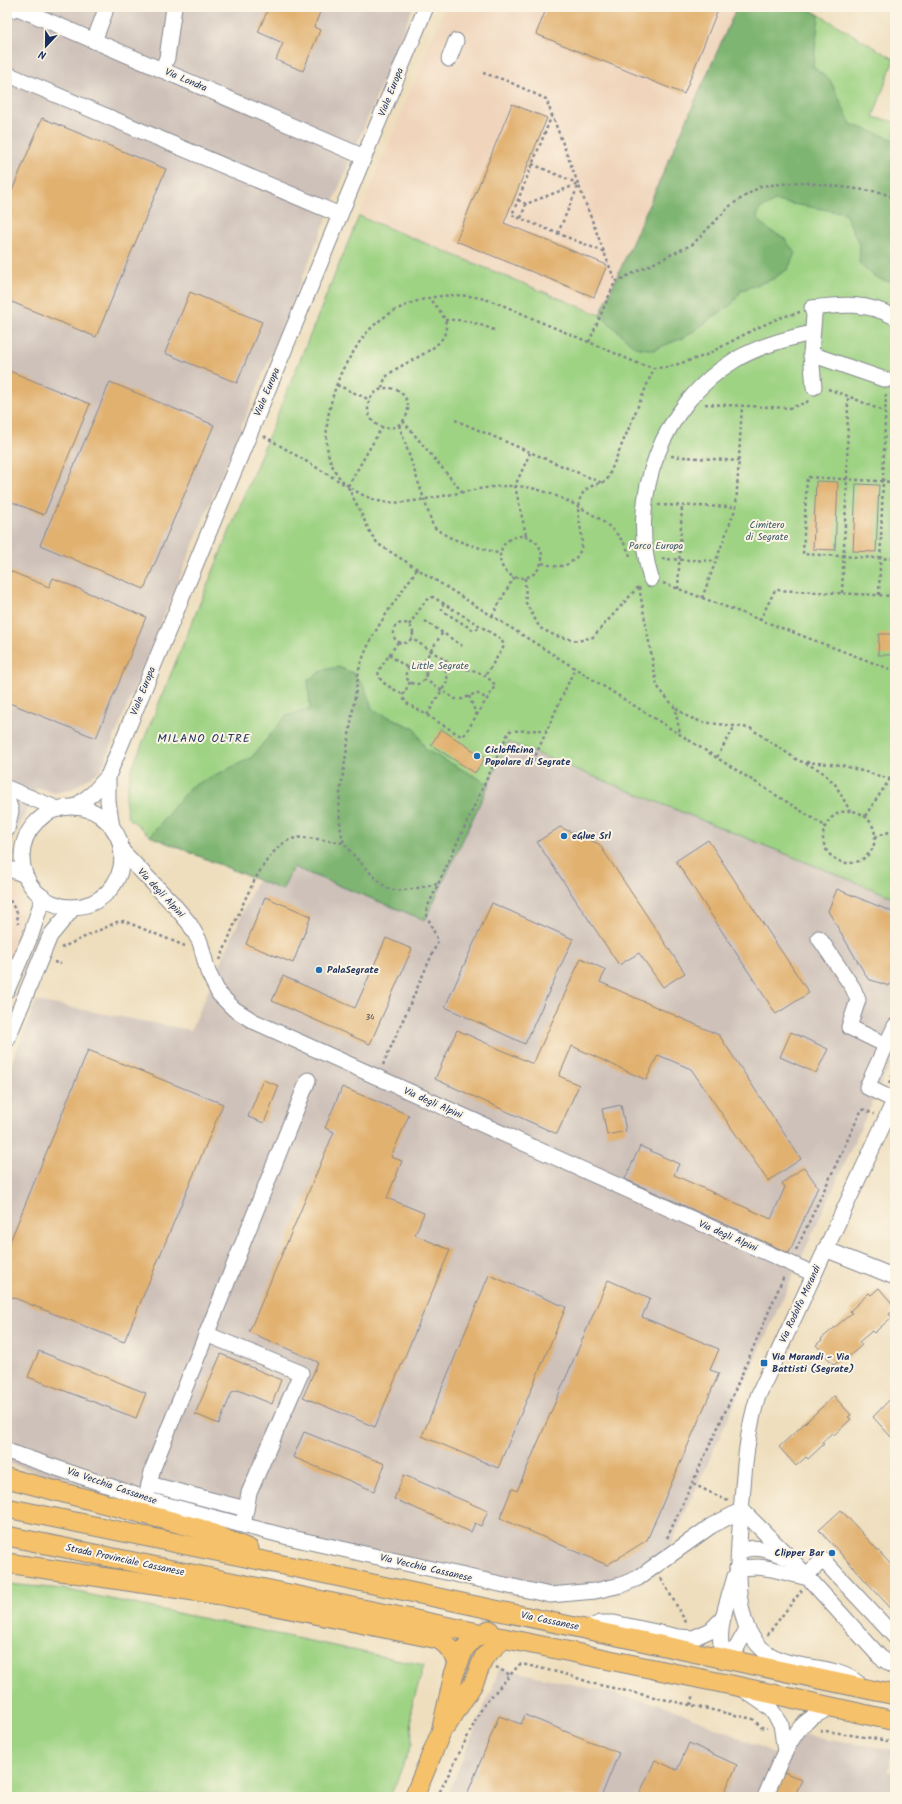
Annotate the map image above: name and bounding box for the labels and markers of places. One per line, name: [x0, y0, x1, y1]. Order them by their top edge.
place label: Ciclofficina Popolare di Segrate: [485, 742, 570, 770]
marker: Ciclofficina Popolare di Segrate: [472, 751, 482, 761]
place label: eGlue Srl: [572, 828, 611, 844]
marker: eGlue Srl: [559, 831, 569, 841]
place label: PalaSegrate: [327, 962, 379, 978]
marker: PalaSegrate: [314, 965, 324, 975]
place label: Via Morandi - Via Battisti (Segrate): [772, 1349, 854, 1377]
marker: Via Morandi - Via Battisti (Segrate): [759, 1358, 769, 1368]
place label: Clipper Bar: [775, 1545, 824, 1561]
marker: Clipper Bar: [827, 1548, 837, 1558]

